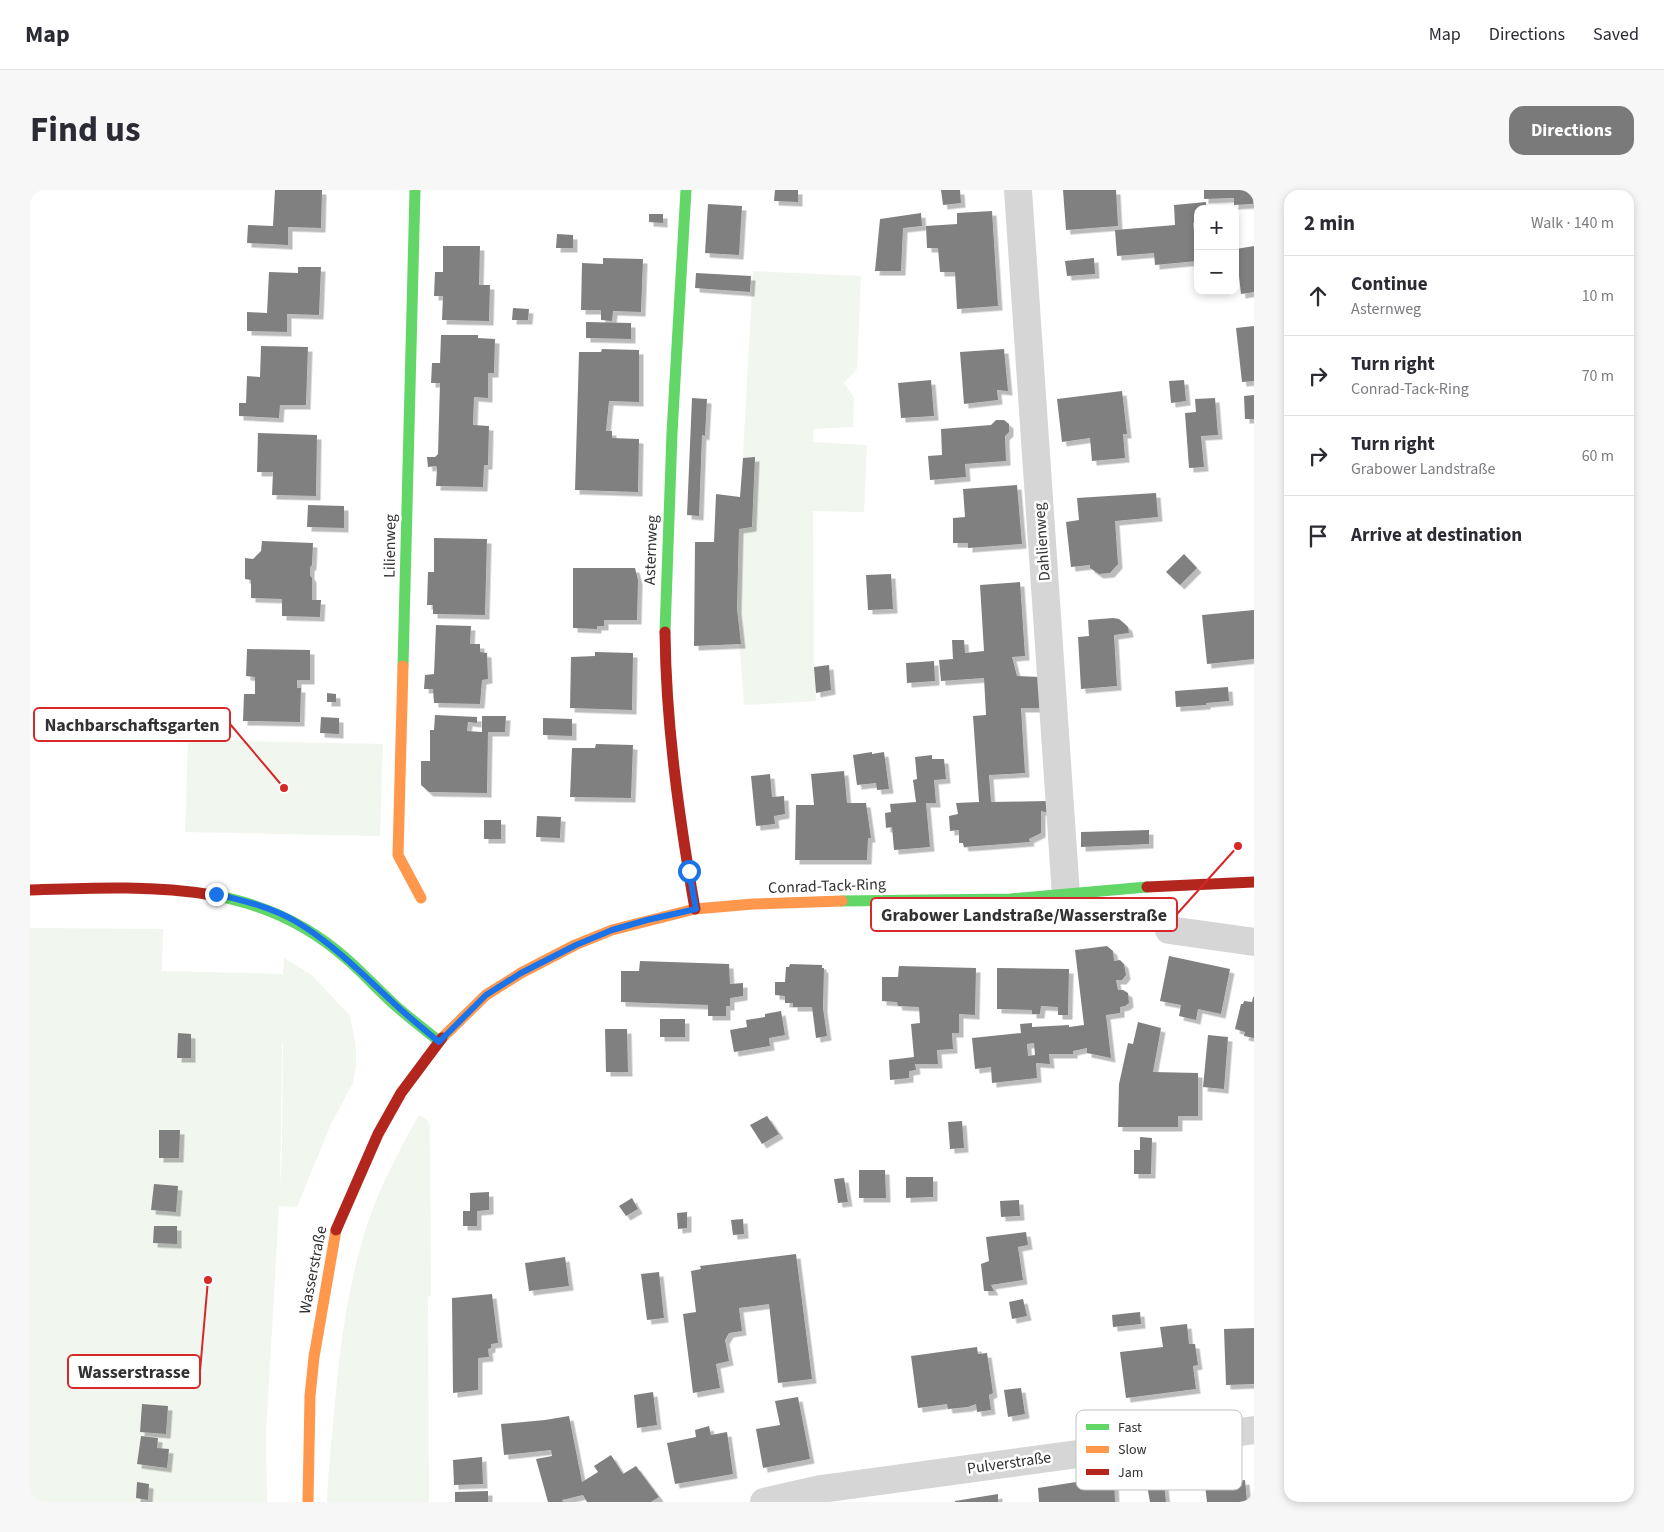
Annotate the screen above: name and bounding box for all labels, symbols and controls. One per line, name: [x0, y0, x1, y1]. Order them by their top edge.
text: Map: [25, 17, 70, 52]
text: Map: [1429, 22, 1461, 47]
text: Directions: [1489, 22, 1565, 47]
text: Saved: [1593, 22, 1639, 47]
text: Find us: [30, 105, 140, 155]
button: Directions: [1509, 106, 1634, 155]
map controls: [1194, 205, 1239, 295]
button: +: [1194, 205, 1239, 250]
text: 2 min: [1304, 208, 1355, 238]
text: Walk · 140 m: [1531, 212, 1614, 234]
button: −: [1194, 250, 1239, 295]
text: Continue: [1351, 271, 1428, 298]
icon: ahead: [1304, 282, 1332, 310]
text: 10 m: [1582, 285, 1614, 307]
text: Asternweg: [1351, 298, 1421, 320]
text: Turn right: [1351, 351, 1435, 378]
icon: right: [1304, 362, 1332, 390]
text: 70 m: [1582, 365, 1614, 387]
text: Conrad-Tack-Ring: [1351, 378, 1469, 400]
text: Turn right: [1351, 431, 1435, 458]
icon: right: [1304, 442, 1332, 470]
text: 60 m: [1582, 445, 1614, 467]
text: Grabower Landstraße: [1351, 458, 1495, 480]
street label: Dahlienweg: [1028, 502, 1056, 582]
street label: Lilienweg: [378, 514, 402, 578]
street label: Asternweg: [639, 515, 663, 585]
icon: arrive: [1304, 522, 1332, 550]
text: Arrive at destination: [1351, 522, 1522, 549]
callout: Nachbarschaftsgarten: [34, 708, 230, 741]
text: Nachbarschaftsgarten: [44, 713, 220, 738]
route start: [678, 860, 701, 883]
street label: Conrad-Tack-Ring: [768, 873, 886, 899]
route end: [205, 883, 228, 906]
callout: Grabower Landstraße/Wasserstraße: [871, 898, 1177, 931]
text: Grabower Landstraße/Wasserstraße: [881, 903, 1167, 928]
street label: Wasserstraße: [294, 1224, 332, 1316]
callout: Wasserstrasse: [68, 1355, 200, 1388]
text: Wasserstrasse: [78, 1360, 190, 1385]
legend: [1076, 1410, 1242, 1490]
text: Fast: [1118, 1418, 1142, 1438]
text: Slow: [1118, 1440, 1147, 1460]
street label: Pulverstraße: [965, 1446, 1053, 1480]
text: Jam: [1118, 1463, 1143, 1483]

